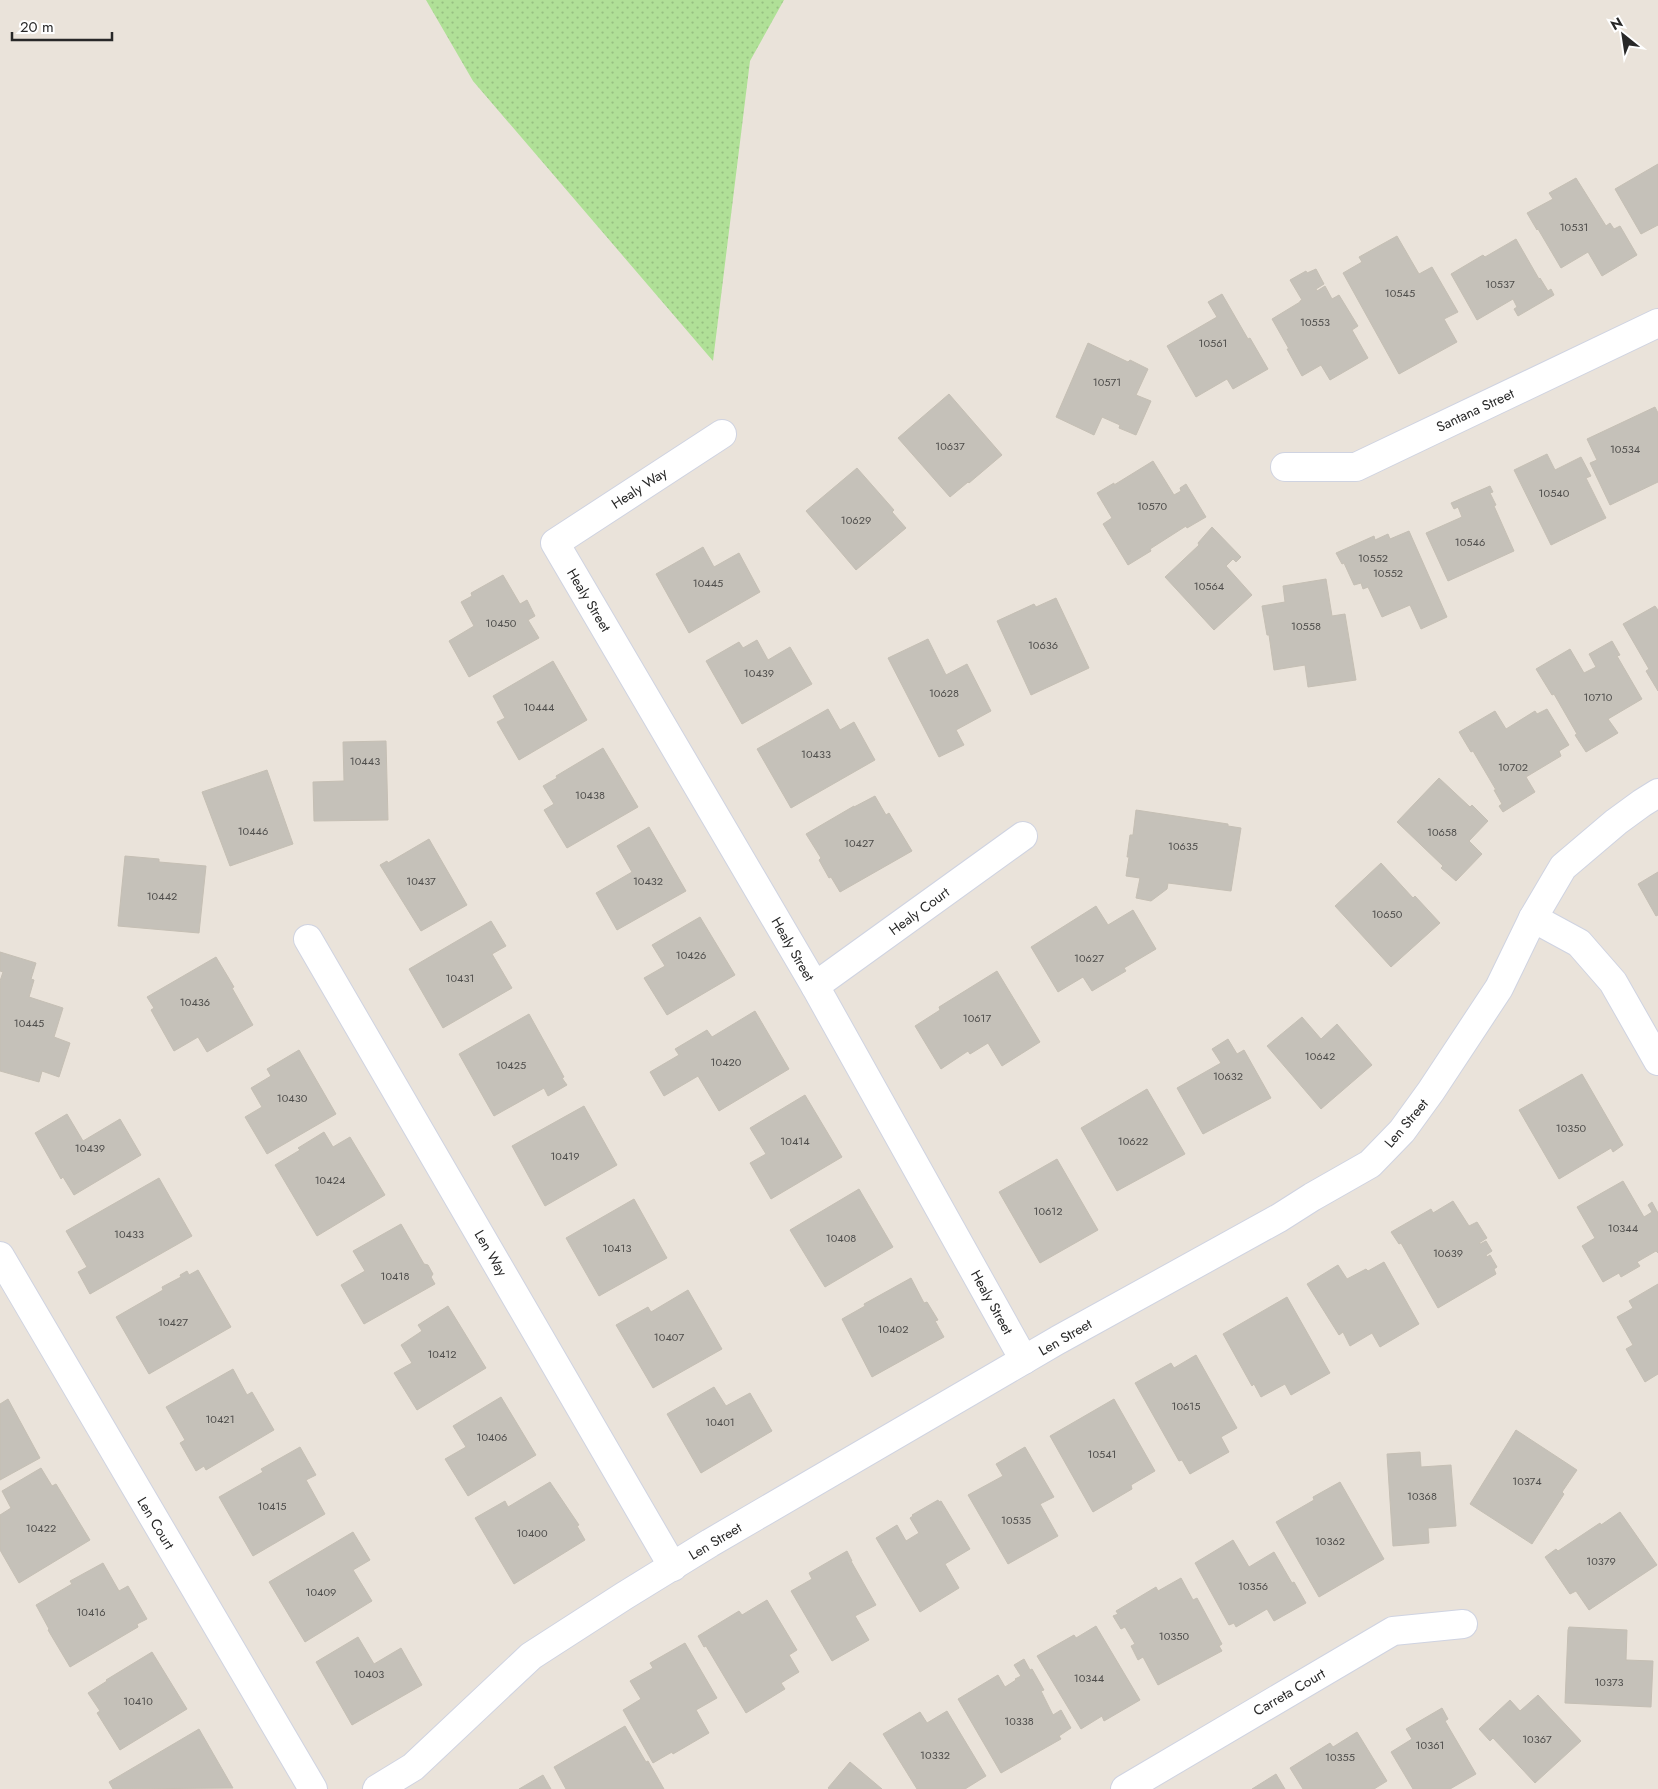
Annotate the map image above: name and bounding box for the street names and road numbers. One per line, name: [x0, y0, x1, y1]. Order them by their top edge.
street label: Santana Street: [1433, 383, 1518, 437]
street label: Healy Way: [607, 462, 671, 513]
street label: Healy Street: [562, 564, 616, 636]
street label: Healy Court: [885, 882, 954, 940]
street label: Healy Street: [767, 913, 820, 985]
street label: Len Street: [1380, 1094, 1433, 1152]
street label: Len Way: [470, 1226, 513, 1281]
street label: Healy Street: [966, 1266, 1018, 1338]
street label: Len Street: [1035, 1313, 1096, 1360]
street label: Len Court: [133, 1493, 180, 1553]
street label: Len Street: [685, 1517, 746, 1565]
street label: Carreta Court: [1249, 1663, 1329, 1721]

